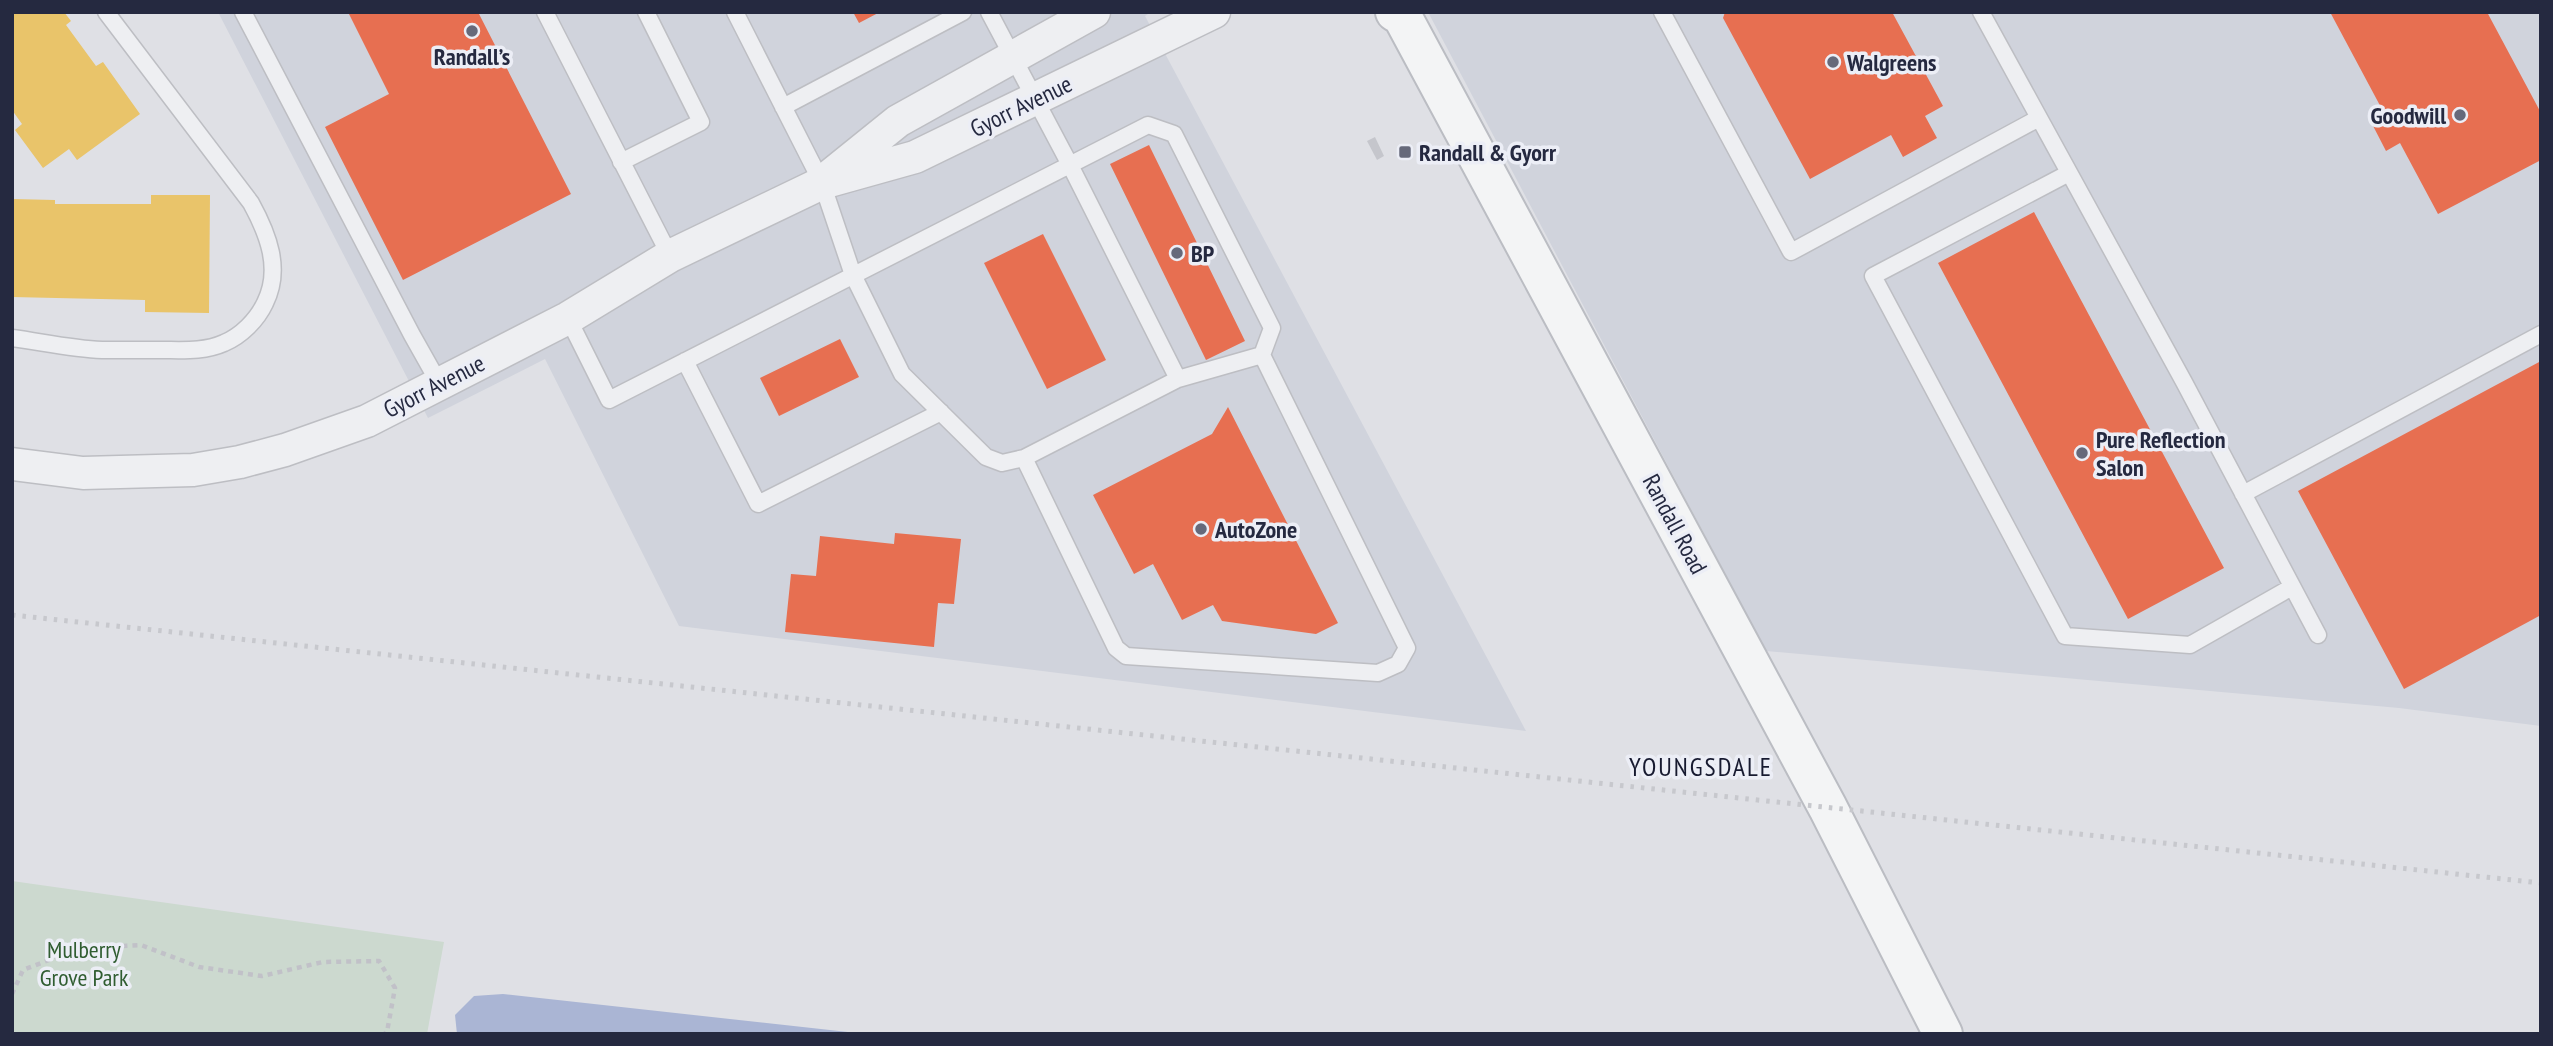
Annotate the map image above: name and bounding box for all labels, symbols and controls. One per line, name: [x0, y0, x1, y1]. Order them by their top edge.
marker: Randall’s: [464, 23, 480, 39]
place label: Randall’s: [434, 41, 510, 72]
place label: Walgreens: [1846, 47, 1936, 78]
marker: Walgreens: [1825, 54, 1841, 70]
street label: Gyorr Avenue: [965, 68, 1077, 144]
place label: Goodwill: [2371, 100, 2446, 131]
marker: Goodwill: [2452, 107, 2468, 123]
place label: Randall & Gyorr: [1419, 137, 1557, 168]
marker: Randall & Gyorr: [1397, 144, 1413, 160]
place label: BP: [1191, 238, 1215, 269]
marker: BP: [1169, 245, 1185, 261]
street label: Gyorr Avenue: [378, 347, 490, 425]
place label: Pure Reflection Salon: [2096, 424, 2226, 483]
marker: Pure Reflection Salon: [2074, 445, 2090, 461]
street label: Randall Road: [1636, 469, 1714, 579]
place label: AutoZone: [1214, 514, 1297, 545]
marker: AutoZone: [1193, 521, 1209, 537]
district label: YOUNGSDALE: [1629, 750, 1773, 783]
park label: Mulberry Grove Park: [40, 934, 129, 993]

